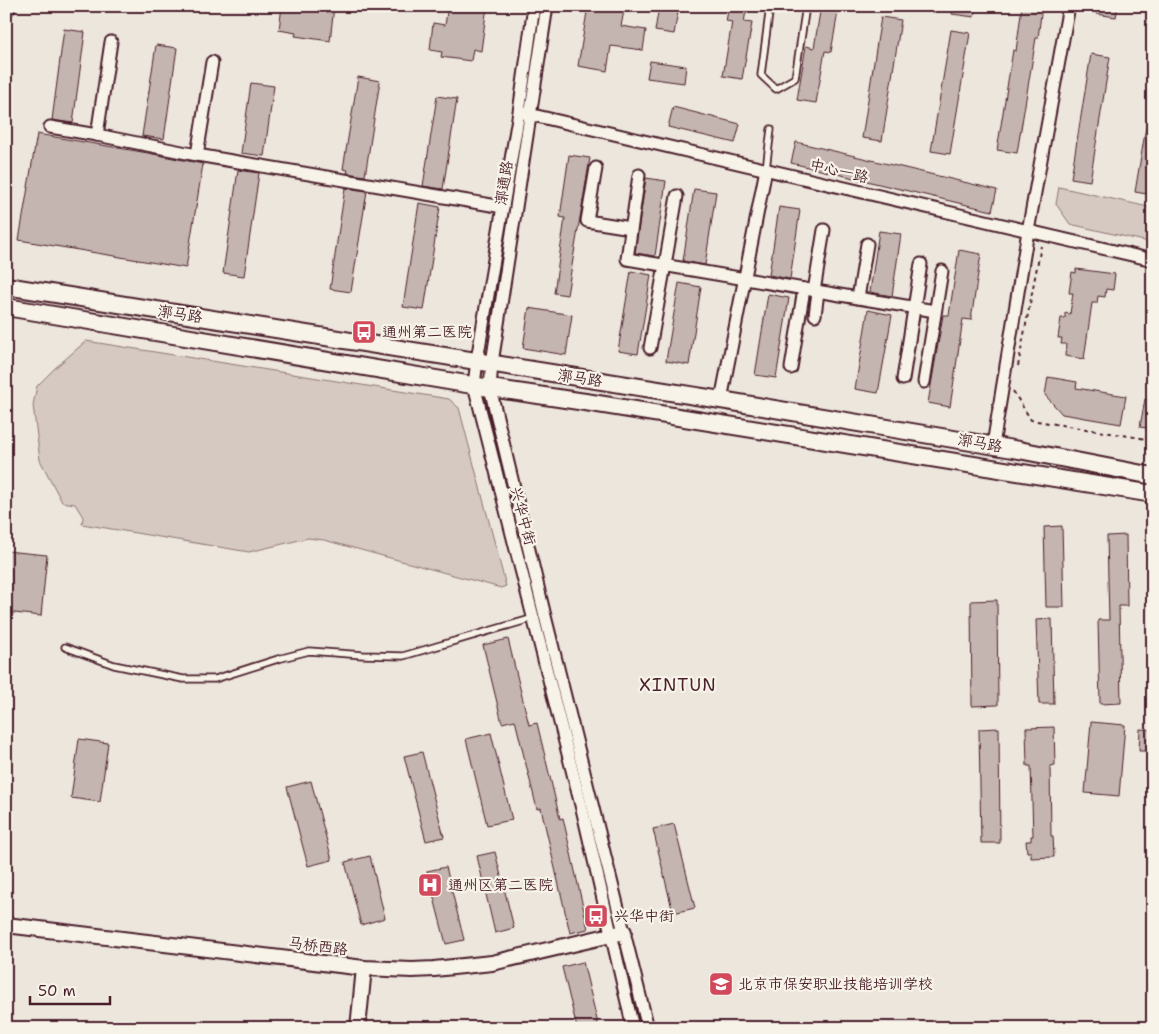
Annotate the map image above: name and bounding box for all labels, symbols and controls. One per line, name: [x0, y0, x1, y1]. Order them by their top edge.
street label: 中心一路: [808, 155, 870, 187]
street label: 漷通路: [491, 159, 517, 207]
street label: 漷马路: [156, 301, 204, 327]
bus stop icon: 通州第二医院: [351, 319, 377, 345]
place label: 通州第二医院: [382, 322, 472, 342]
street label: 漷马路: [556, 365, 604, 391]
street label: 漷马路: [956, 429, 1004, 457]
street label: 兴华中街: [506, 484, 540, 548]
district label: XINTUN: [639, 673, 717, 697]
hospital icon: 通州区第二医院: [417, 872, 443, 898]
place label: 通州区第二医院: [448, 875, 553, 895]
bus stop icon: 兴华中街: [583, 903, 609, 929]
place label: 兴华中街: [614, 906, 674, 926]
street label: 马桥西路: [287, 932, 349, 960]
school or university icon: 北京市保安职业技能培训学校: [708, 971, 734, 997]
scale bar: [30, 974, 110, 1006]
place label: 北京市保安职业技能培训学校: [738, 974, 933, 994]
text: 50 m: [38, 981, 76, 1001]

